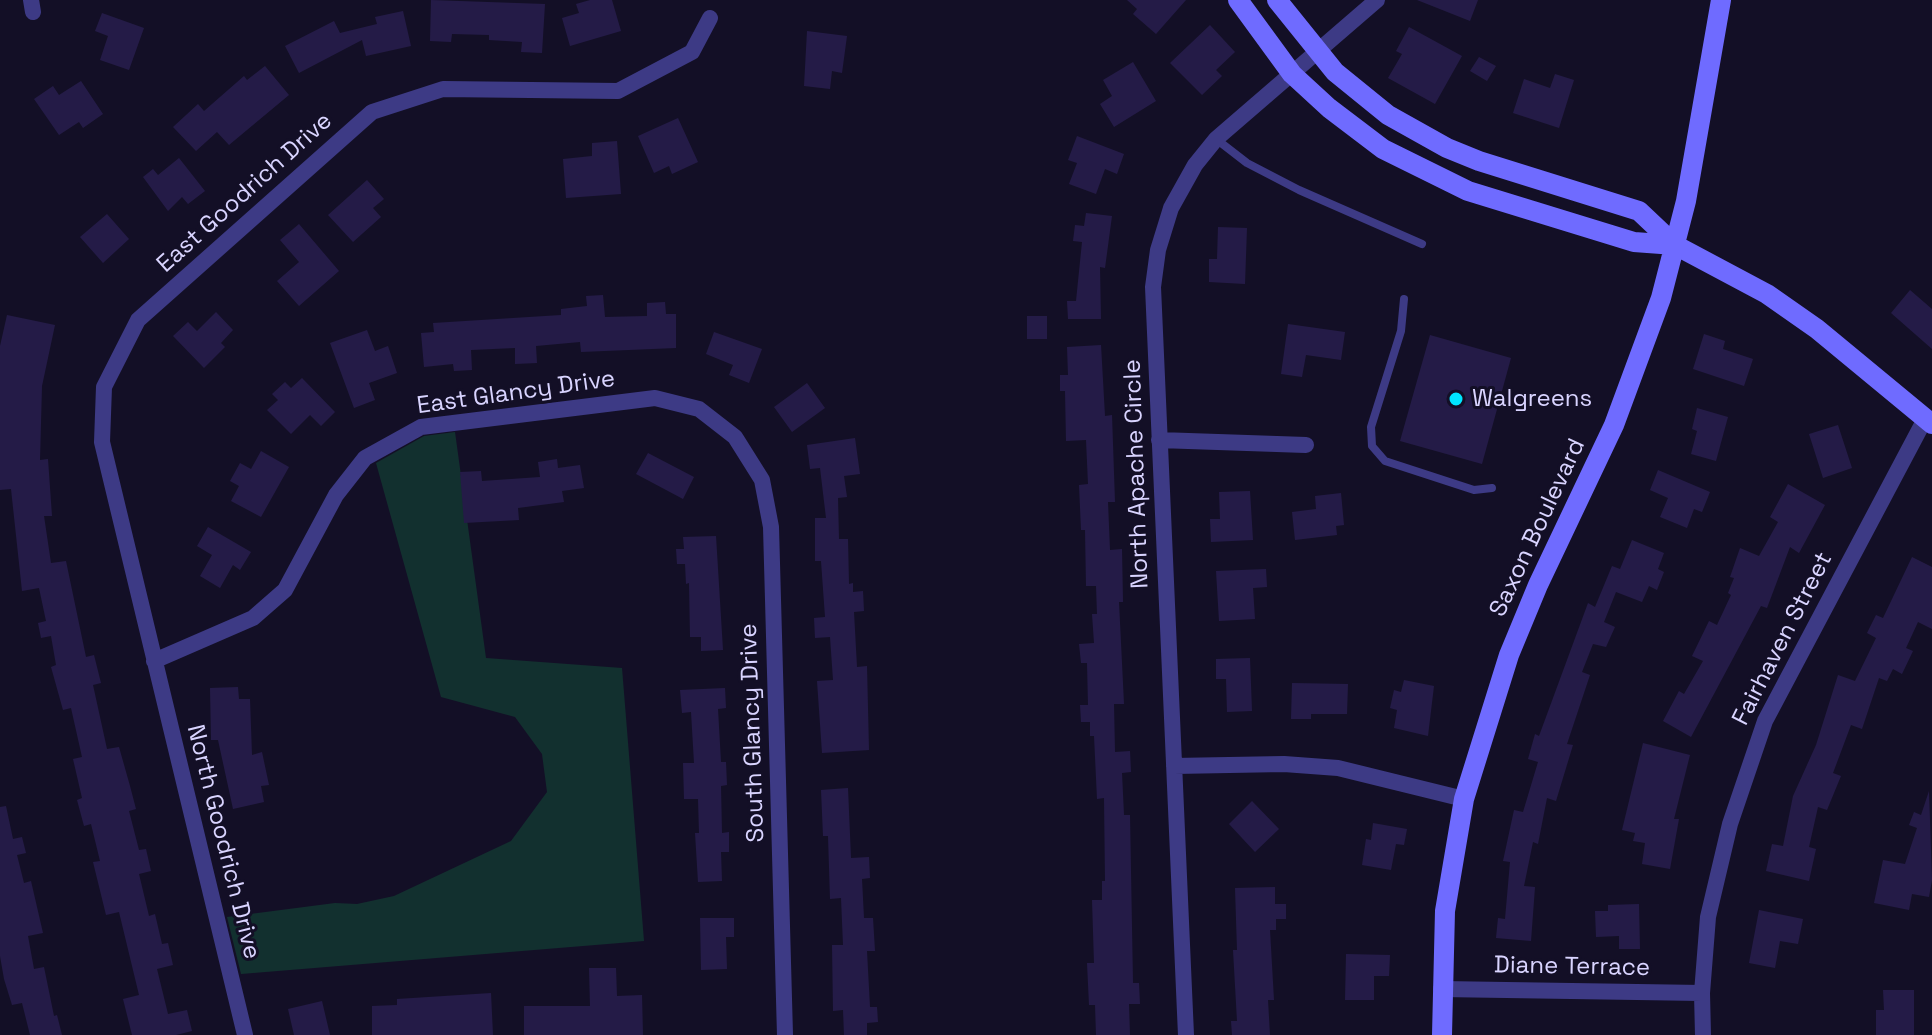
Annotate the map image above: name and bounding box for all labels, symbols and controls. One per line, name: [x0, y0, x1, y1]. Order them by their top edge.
street label: East Goodrich Drive: [152, 107, 338, 279]
street label: North Apache Circle: [1119, 359, 1155, 589]
street label: East Glancy Drive: [415, 365, 617, 421]
place label: Walgreens: [1472, 385, 1592, 413]
marker: Walgreens: [1447, 390, 1465, 408]
street label: Saxon Boulevard: [1484, 434, 1592, 622]
street label: Fairhaven Street: [1727, 548, 1839, 730]
street label: South Glancy Drive: [735, 623, 771, 843]
street label: North Goodrich Drive: [180, 722, 266, 962]
street label: Diane Terrace: [1494, 951, 1650, 983]

